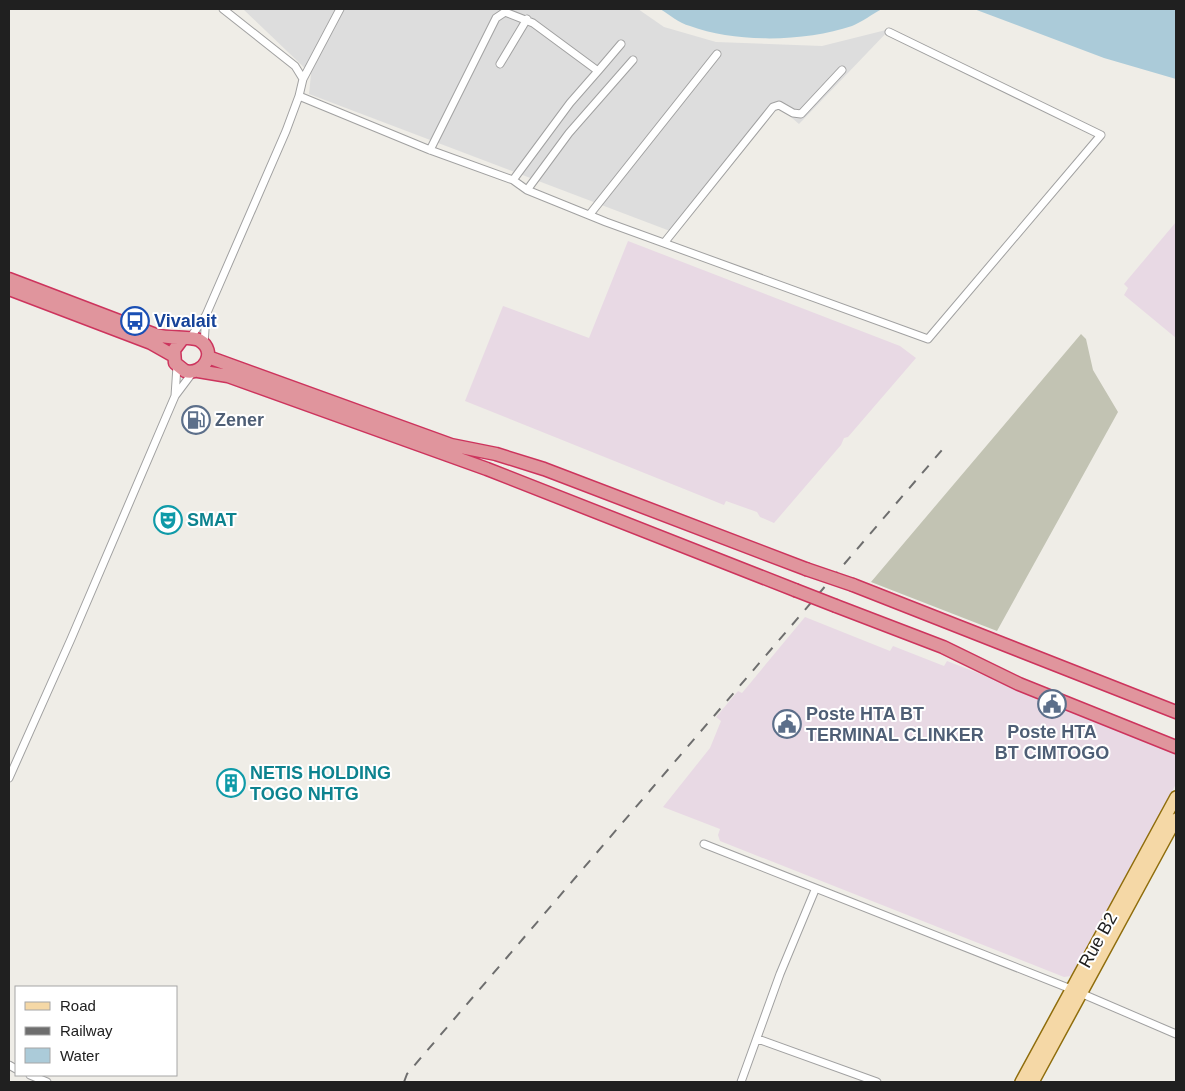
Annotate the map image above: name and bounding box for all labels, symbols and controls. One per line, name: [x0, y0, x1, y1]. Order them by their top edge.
bus stop icon: Vivalait: [120, 306, 150, 336]
place label: Vivalait: [154, 311, 217, 331]
fuel station icon: Zener: [181, 405, 211, 435]
place label: Zener: [215, 410, 264, 430]
theatre icon: SMAT: [153, 505, 183, 535]
place label: SMAT: [187, 510, 237, 530]
public building icon: Poste HTA BT CIMTOGO: [1037, 689, 1067, 719]
place label: Poste HTA BT TERMINAL CLINKER: [806, 704, 984, 745]
public building icon: Poste HTA BT TERMINAL CLINKER: [772, 709, 802, 739]
place label: Poste HTA BT CIMTOGO: [995, 722, 1109, 763]
place label: NETIS HOLDING TOGO NHTG: [250, 763, 391, 804]
building icon: NETIS HOLDING TOGO NHTG: [216, 768, 246, 798]
street label: Rue B2: [1075, 909, 1121, 971]
legend: [15, 986, 178, 1076]
text: Road: [60, 997, 96, 1014]
text: Railway: [60, 1022, 113, 1039]
text: Water: [60, 1047, 99, 1064]

